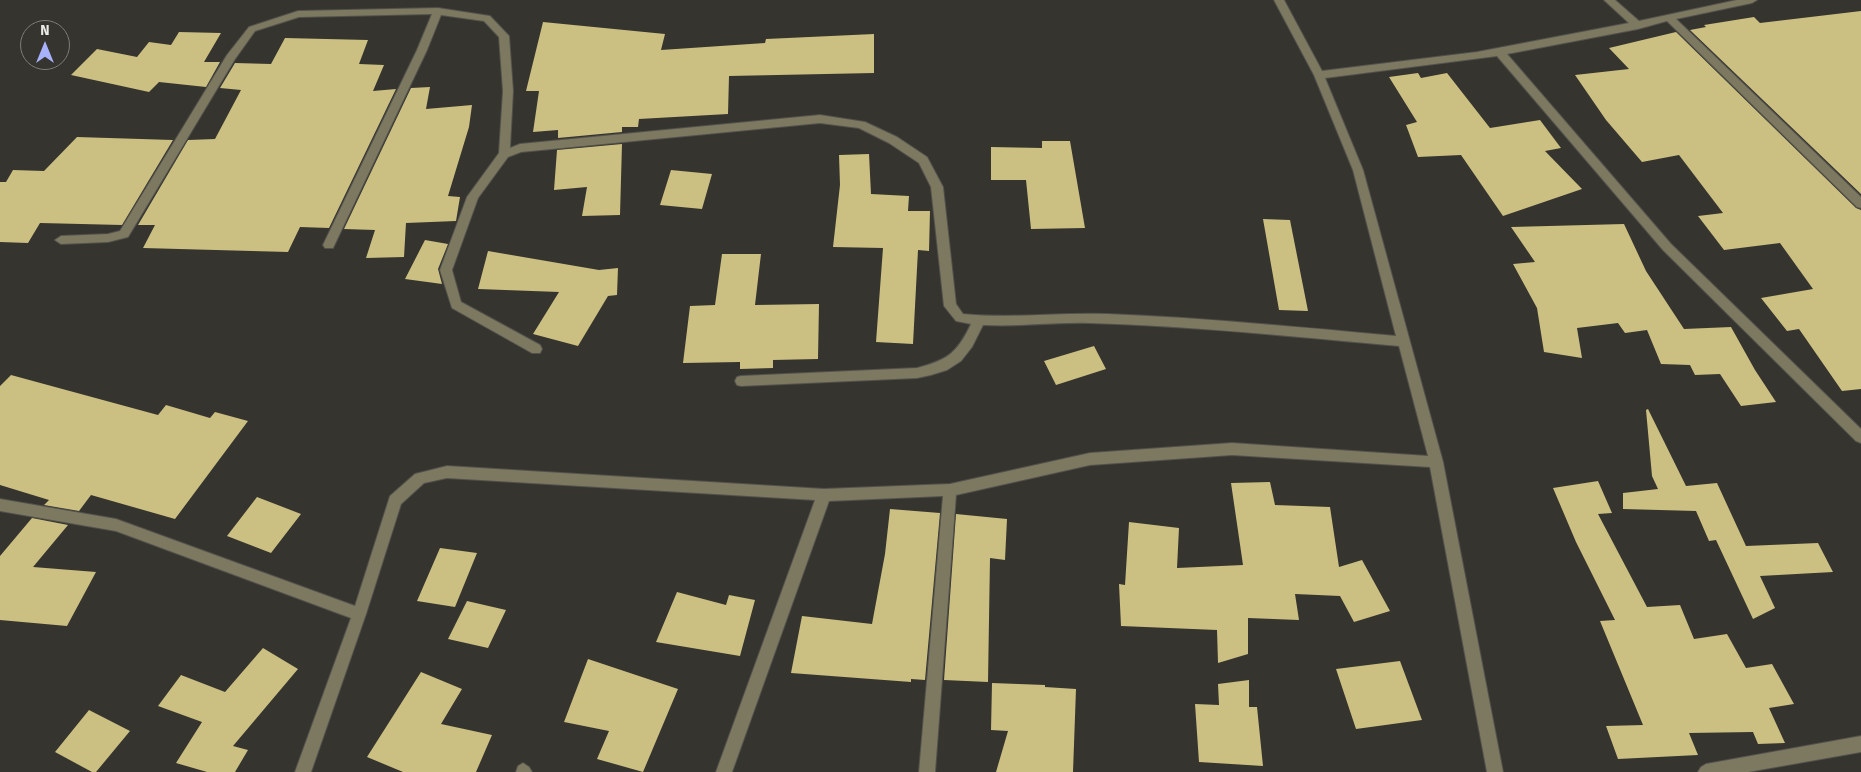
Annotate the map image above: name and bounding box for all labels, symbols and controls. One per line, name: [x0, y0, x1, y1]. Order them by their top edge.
north arrow: [20, 20, 70, 70]
text: N: [40, 22, 50, 39]

